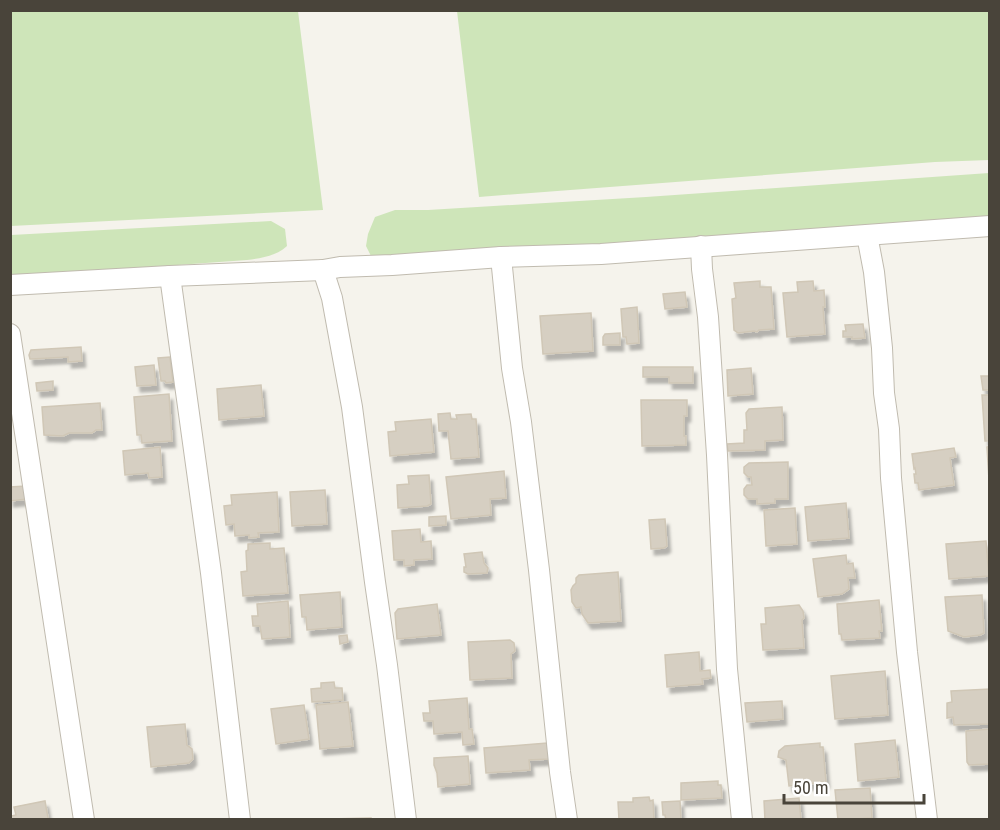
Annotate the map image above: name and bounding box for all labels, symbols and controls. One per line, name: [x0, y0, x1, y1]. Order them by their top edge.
scale bar: [784, 767, 924, 805]
text: 50 m: [793, 777, 828, 798]

